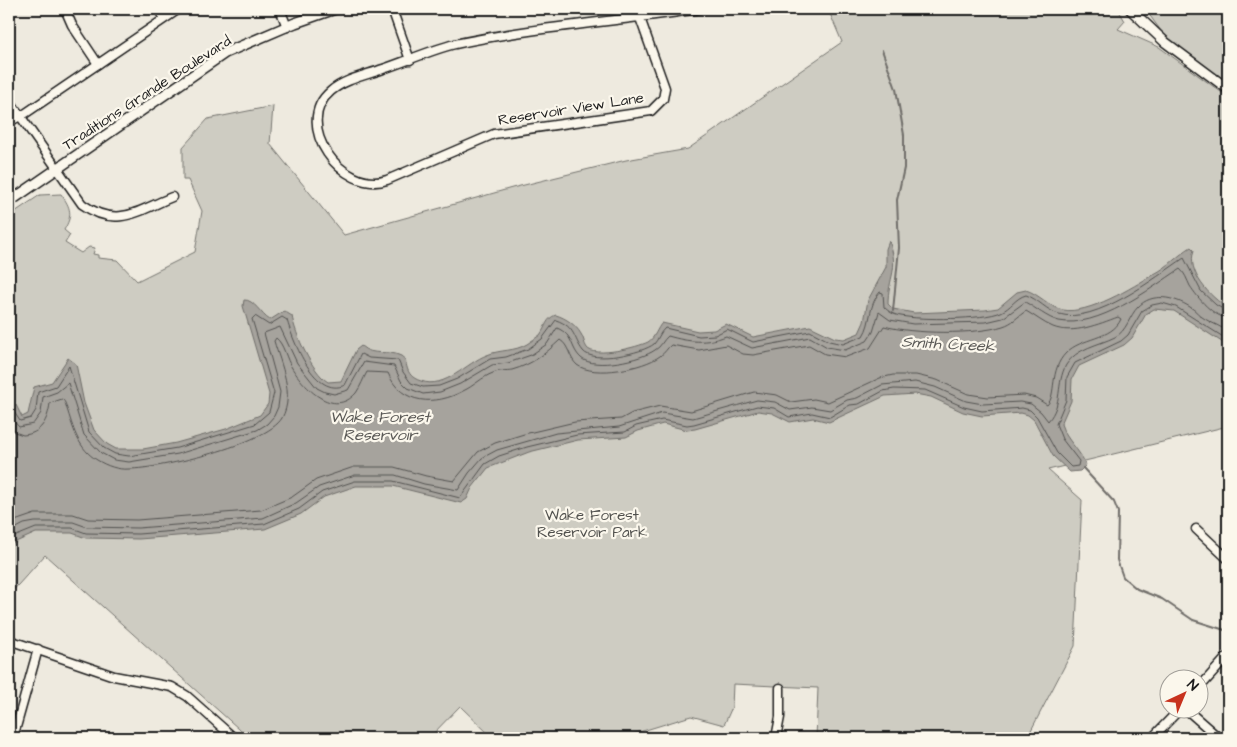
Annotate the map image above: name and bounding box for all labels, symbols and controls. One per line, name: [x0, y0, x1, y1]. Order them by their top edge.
street label: Traditions Grande Boulevard: [59, 30, 236, 156]
street label: Reservoir View Lane: [497, 87, 645, 131]
water label: Smith Creek: [901, 331, 996, 357]
water label: Wake Forest Reservoir: [330, 406, 432, 446]
park label: Wake Forest Reservoir Park: [537, 505, 647, 543]
north arrow: [1160, 670, 1210, 720]
text: N: [1182, 675, 1203, 696]

